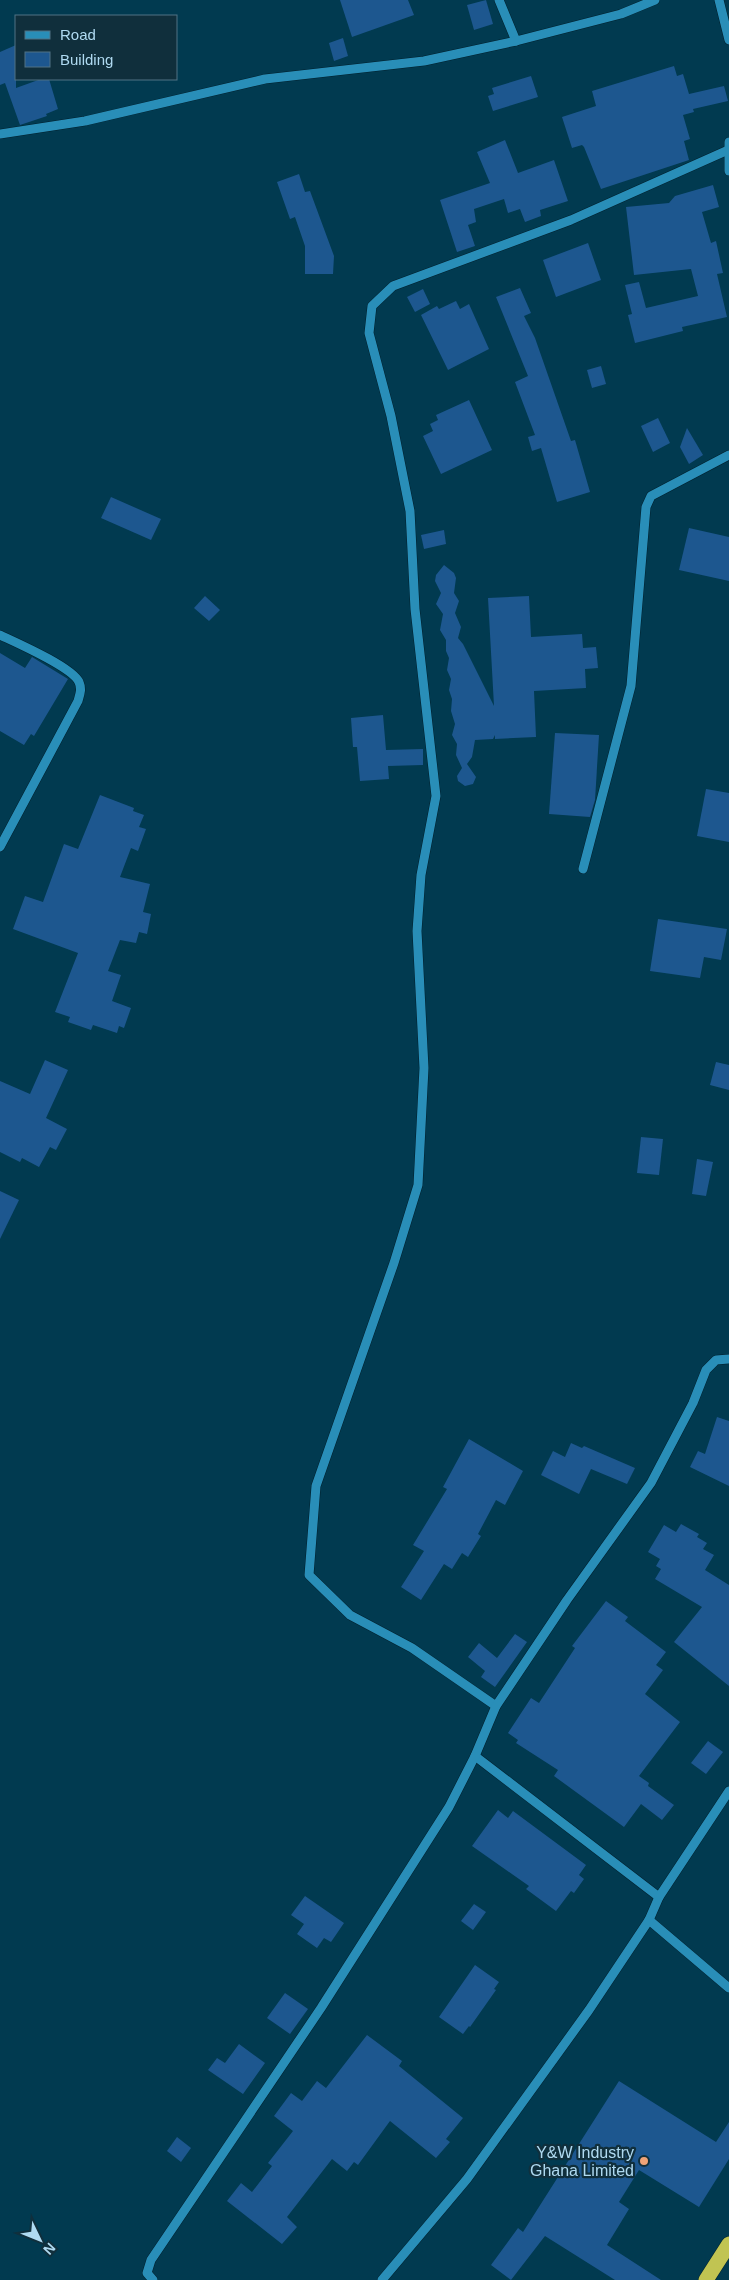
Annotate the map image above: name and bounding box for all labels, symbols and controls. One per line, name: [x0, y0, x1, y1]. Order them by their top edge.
legend: [15, 15, 178, 80]
text: Road: [60, 26, 96, 43]
text: Building: [60, 51, 113, 68]
place label: Y&W Industry Ghana Limited: [530, 2144, 634, 2179]
marker: Y&W Industry Ghana Limited: [638, 2155, 650, 2167]
north arrow: [15, 2215, 65, 2265]
text: N: [40, 2240, 59, 2258]

